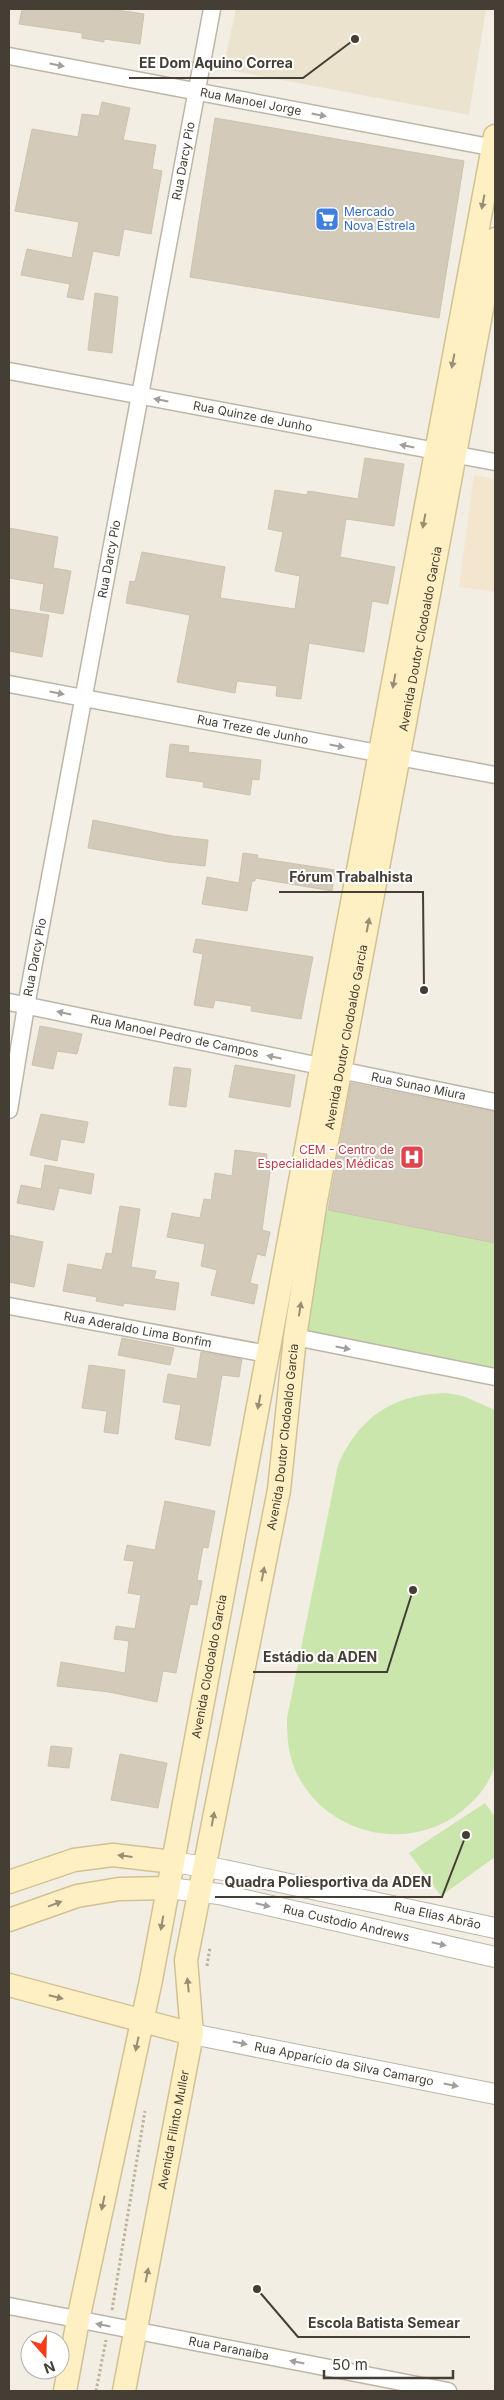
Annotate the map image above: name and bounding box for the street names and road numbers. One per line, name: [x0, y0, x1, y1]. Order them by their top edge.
street label: Rua Manoel Jorge: [199, 84, 303, 118]
street label: Rua Darcy Pio: [169, 121, 198, 201]
street label: Rua Quinze de Junho: [192, 398, 314, 435]
street label: Rua Darcy Pio: [94, 519, 124, 599]
street label: Avenida Doutor Clodoaldo Garcia: [395, 545, 445, 733]
street label: Rua Treze de Junho: [196, 711, 310, 747]
street label: Rua Darcy Pio: [20, 917, 49, 997]
street label: Avenida Doutor Clodoaldo Garcia: [321, 943, 371, 1131]
street label: Rua Manoel Pedro de Campos: [89, 1011, 260, 1060]
street label: Rua Sunao Miura: [370, 1069, 467, 1103]
street label: Rua Aderaldo Lima Bonfim: [63, 1308, 213, 1350]
street label: Avenida Doutor Clodoaldo Garcia: [263, 1343, 301, 1531]
street label: Avenida Clodoaldo Garcia: [188, 1593, 230, 1739]
street label: Rua Elias Abrão: [393, 1899, 483, 1932]
street label: Rua Custodio Andrews: [282, 1901, 411, 1944]
street label: Rua Apparício da Silva Camargo: [253, 2039, 435, 2089]
street label: Avenida Filinto Muller: [155, 2068, 192, 2190]
street label: Rua Paranaíba: [188, 2333, 271, 2363]

